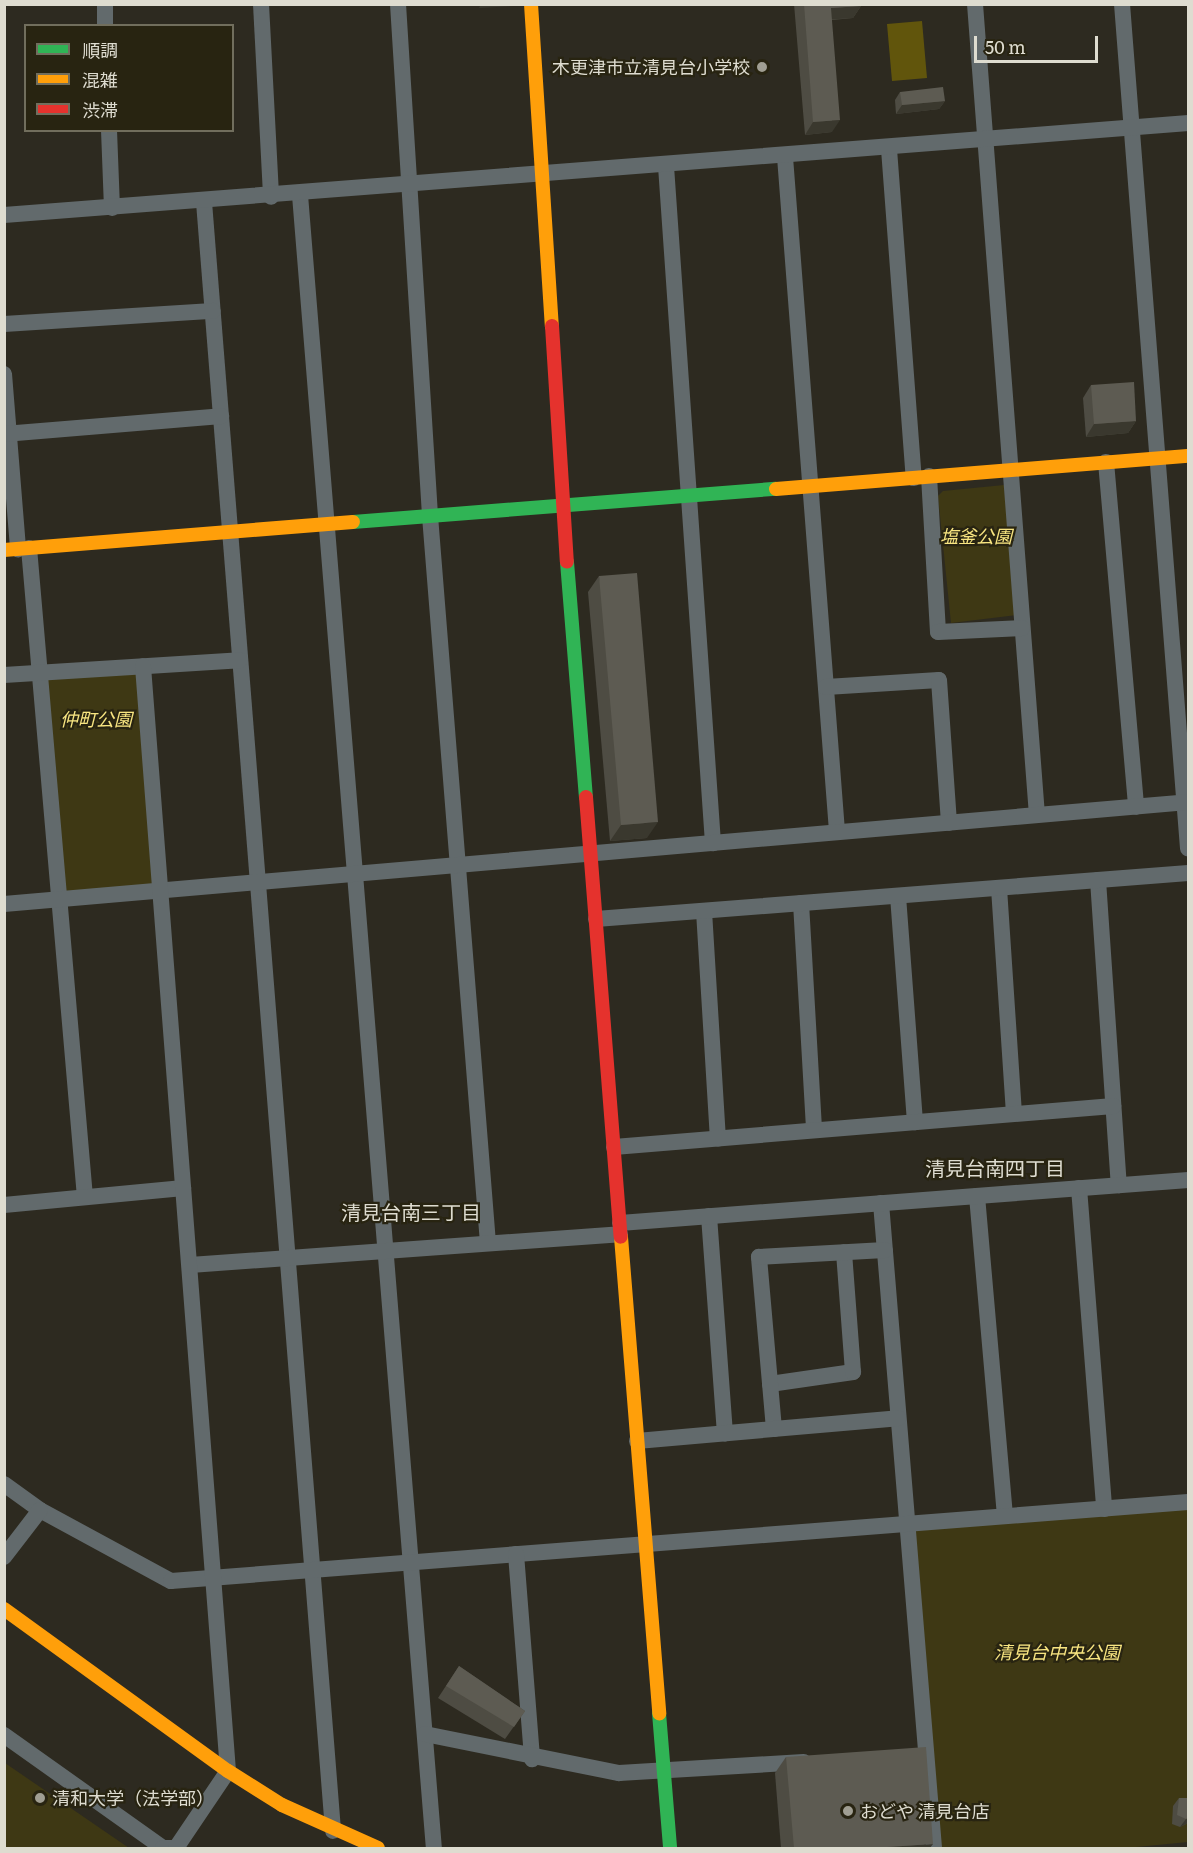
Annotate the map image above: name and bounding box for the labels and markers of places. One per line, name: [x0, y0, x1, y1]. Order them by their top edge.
place label: 木更津市立清見台小学校: [552, 56, 750, 78]
marker: 木更津市立清見台小学校: [755, 60, 769, 74]
place label: 清和大学（法学部）: [52, 1787, 214, 1809]
marker: 清和大学（法学部）: [33, 1791, 47, 1805]
place label: おどや 清見台店: [860, 1800, 990, 1822]
marker: おどや 清見台店: [841, 1804, 855, 1818]

